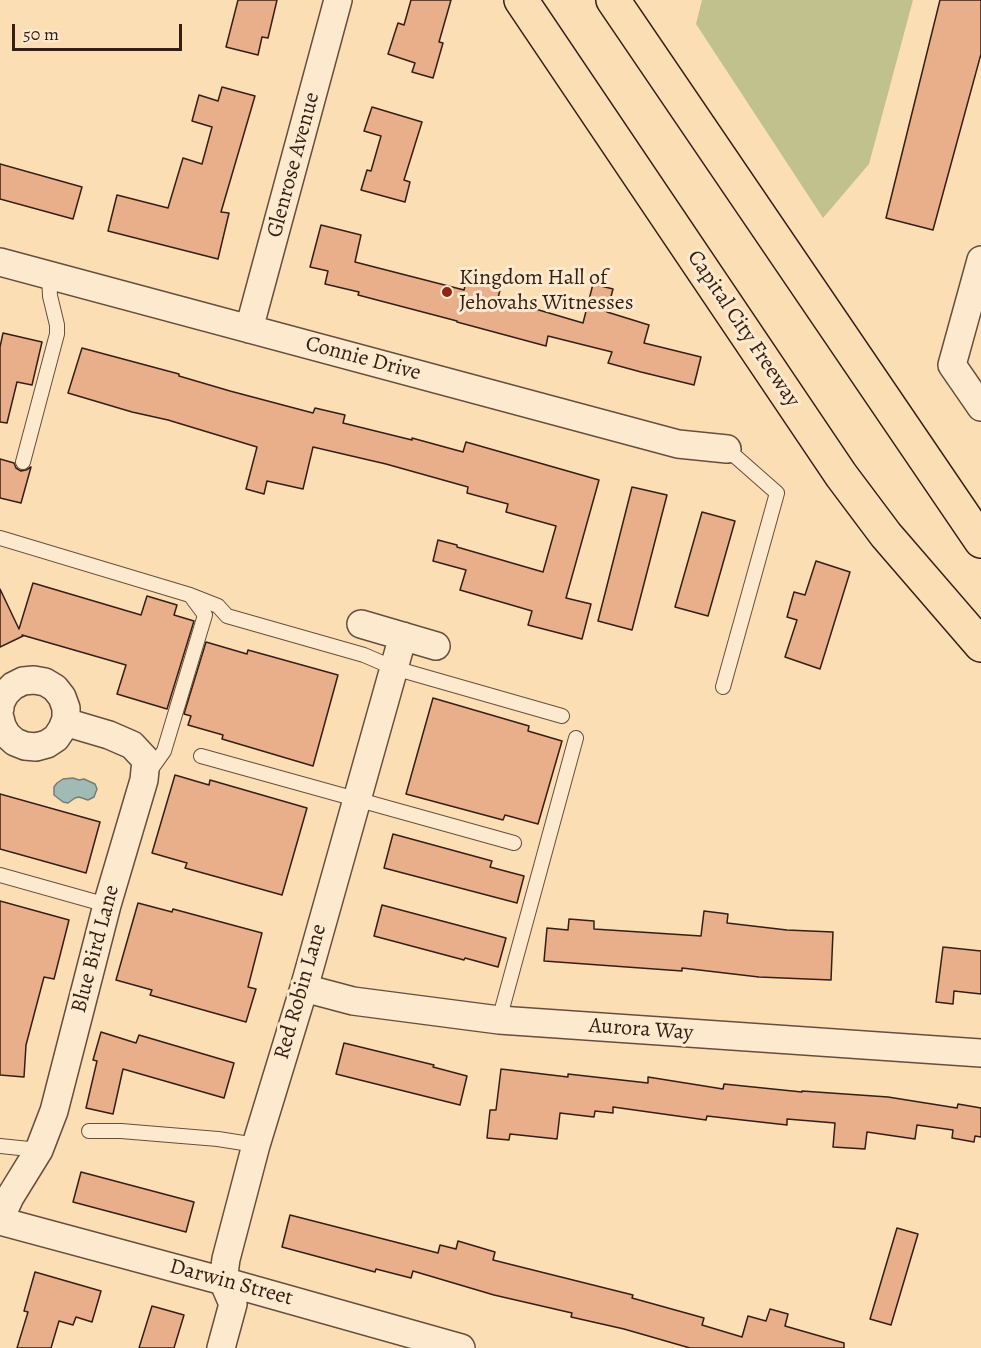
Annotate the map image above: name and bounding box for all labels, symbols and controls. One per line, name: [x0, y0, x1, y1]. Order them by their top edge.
scale bar: [15, 12, 184, 50]
text: 50 m: [23, 22, 59, 46]
street label: Glenrose Avenue: [262, 89, 326, 241]
street label: Capital City Freeway: [681, 246, 805, 412]
place label: Kingdom Hall of Jehovahs Witnesses: [459, 266, 634, 318]
marker: Kingdom Hall of Jehovahs Witnesses: [440, 285, 454, 299]
street label: Connie Drive: [302, 331, 424, 387]
street label: Blue Bird Lane: [66, 882, 126, 1016]
street label: Red Robin Lane: [269, 921, 333, 1063]
street label: Aurora Way: [588, 1013, 694, 1047]
street label: Darwin Street: [166, 1254, 296, 1312]

